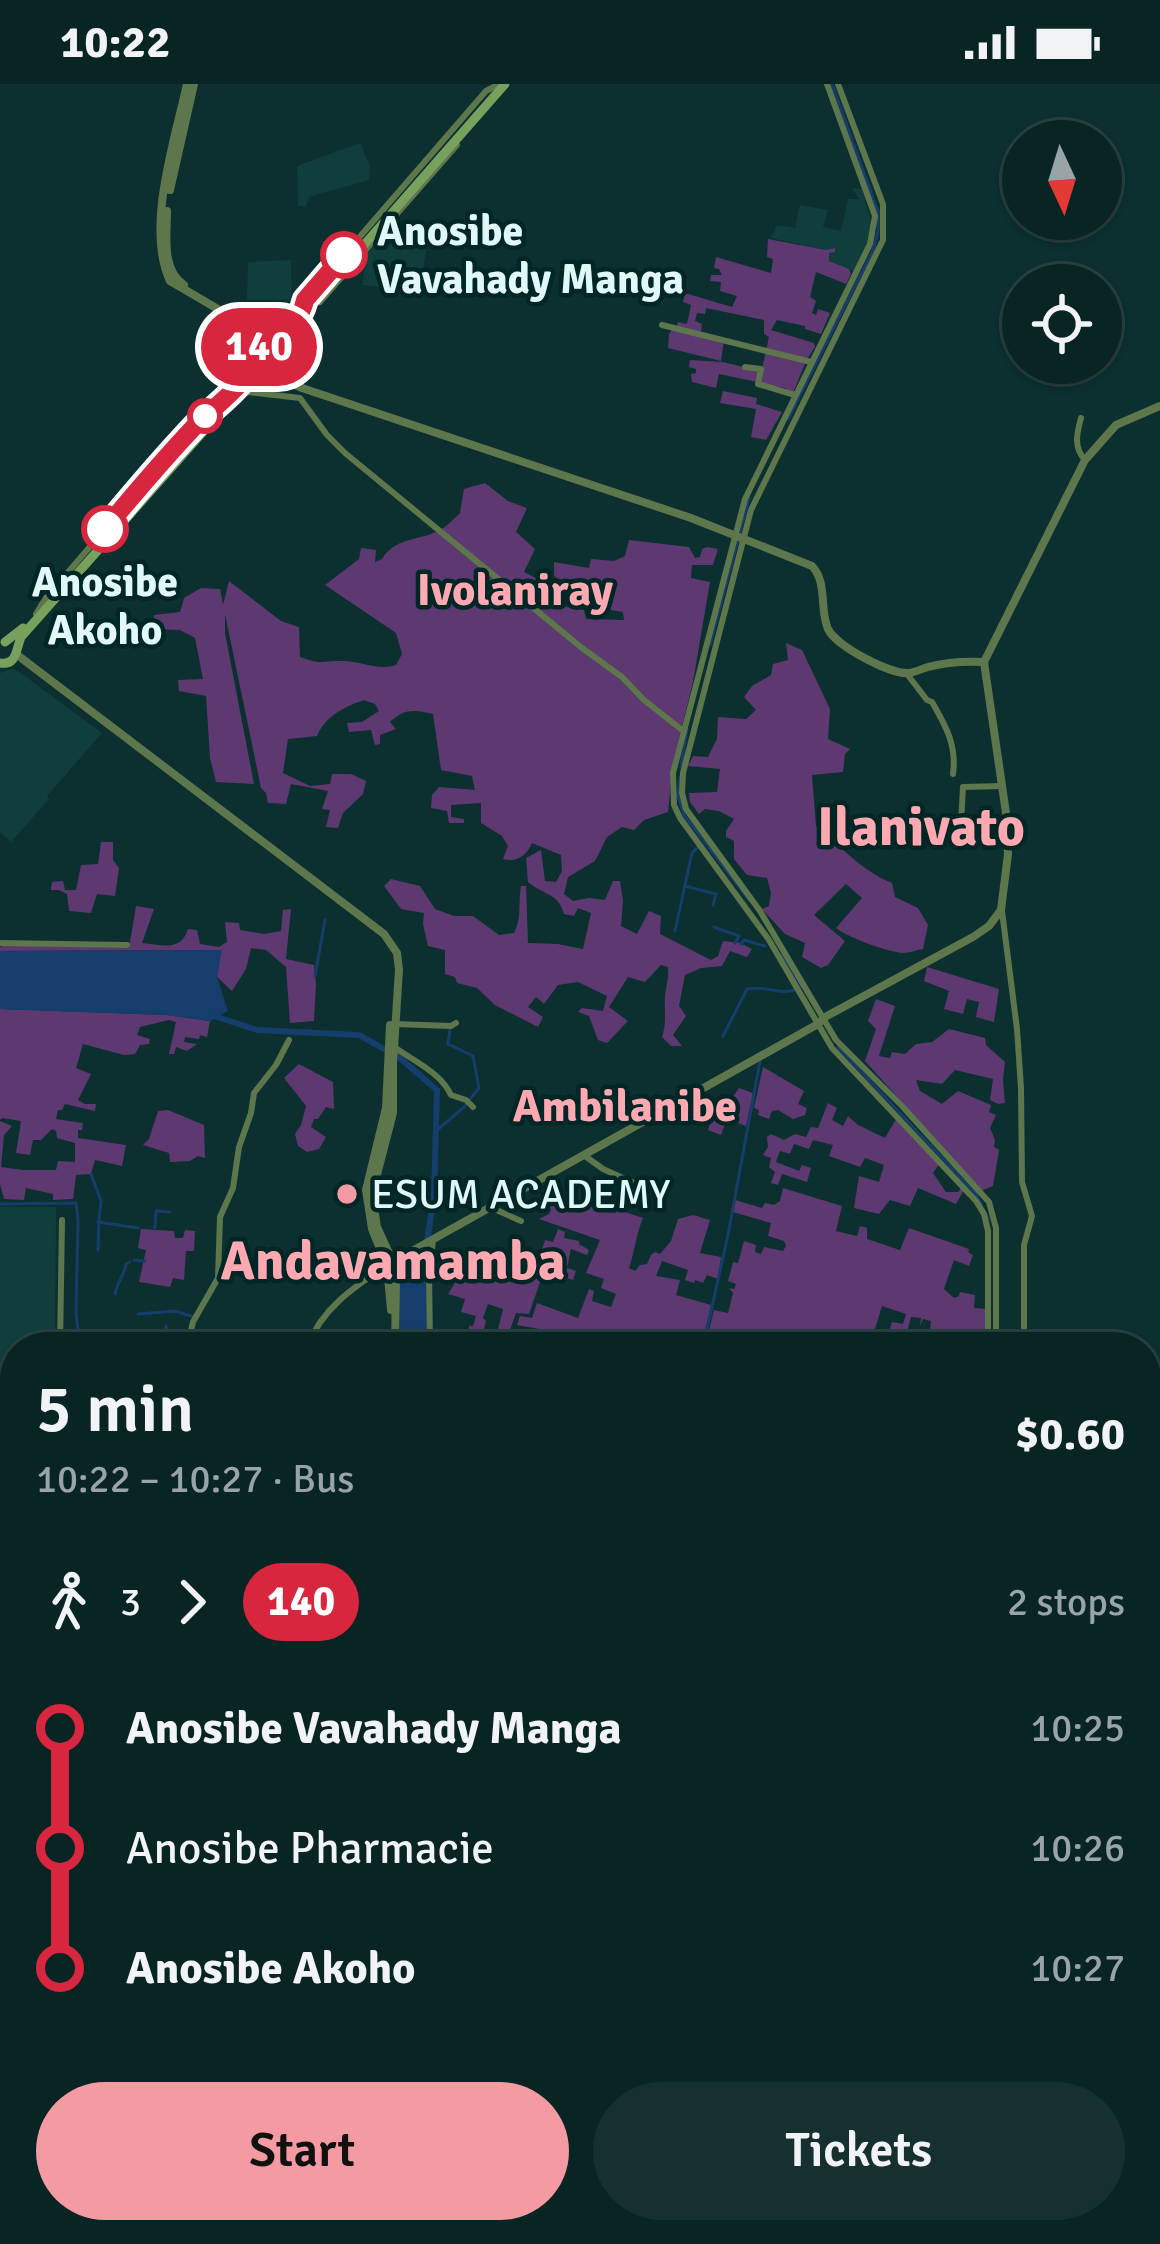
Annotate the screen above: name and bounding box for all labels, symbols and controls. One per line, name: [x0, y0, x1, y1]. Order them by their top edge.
text: 10:22: [60, 15, 170, 70]
north arrow: [1002, 120, 1122, 240]
map controls: [1002, 120, 1122, 384]
place label: Anosibe Vavahady Manga: [377, 206, 684, 305]
marker: Anosibe Vavahady Manga: [322, 233, 366, 277]
button: locate: [1002, 264, 1122, 384]
line badge: 140: [190, 308, 328, 386]
text: 140: [225, 321, 293, 372]
unlabelled marker: [189, 400, 221, 432]
marker: Anosibe Akoho: [83, 507, 127, 551]
place label: Anosibe Akoho: [32, 557, 178, 656]
district label: Ivolaniray: [417, 563, 614, 618]
district label: Ilanivato: [817, 794, 1025, 861]
district label: Ambilanibe: [513, 1079, 737, 1134]
place label: ESUM ACADEMY: [371, 1169, 670, 1220]
marker: ESUM ACADEMY: [334, 1181, 360, 1207]
district label: Andavamamba: [221, 1228, 565, 1295]
text: 5 min: [36, 1369, 194, 1450]
text: $0.60: [1015, 1407, 1125, 1462]
text: 10:22 – 10:27 · Bus: [36, 1455, 354, 1503]
icon: walk: [36, 1569, 102, 1635]
icon: forward: [159, 1569, 225, 1635]
text: 140: [267, 1576, 335, 1627]
text: 3: [120, 1578, 141, 1626]
text: 2 stops: [1007, 1578, 1125, 1626]
text: Anosibe Vavahady Manga: [126, 1701, 622, 1756]
text: 10:25: [1030, 1704, 1125, 1752]
text: Anosibe Pharmacie: [126, 1821, 494, 1876]
text: 10:26: [1030, 1824, 1125, 1872]
text: Anosibe Akoho: [126, 1941, 416, 1996]
text: 10:27: [1030, 1944, 1125, 1992]
button: Start: [36, 2082, 569, 2220]
button: Tickets: [593, 2082, 1125, 2220]

